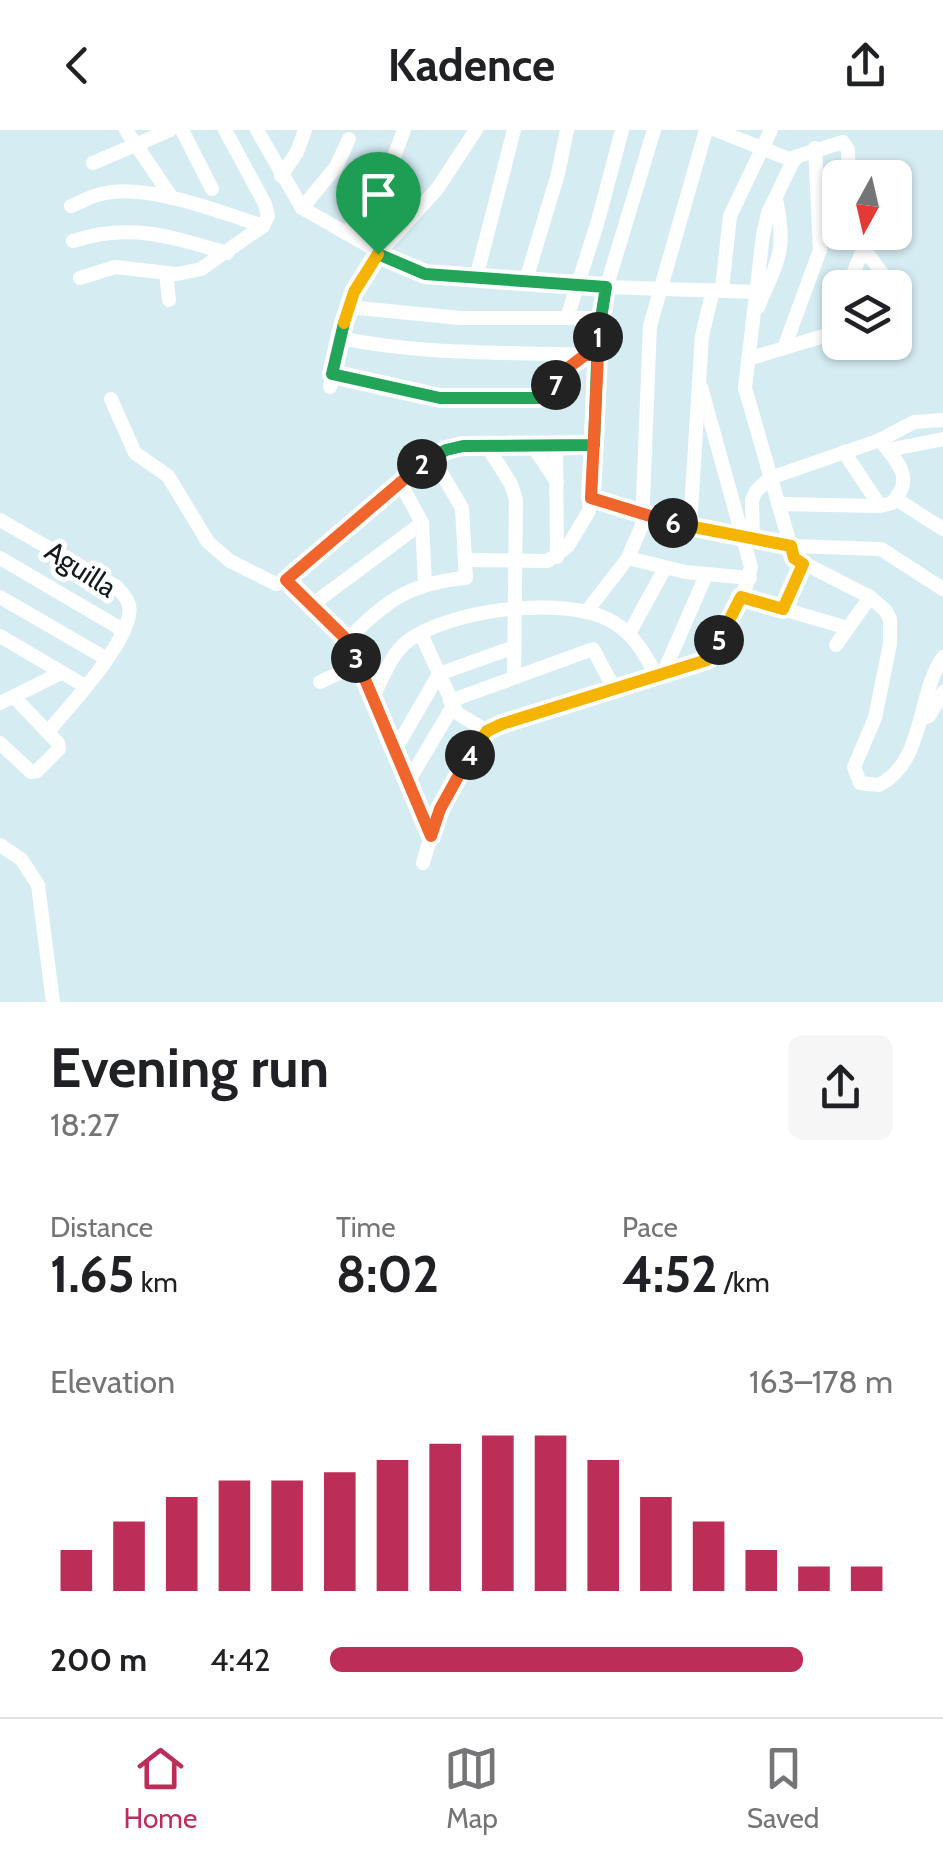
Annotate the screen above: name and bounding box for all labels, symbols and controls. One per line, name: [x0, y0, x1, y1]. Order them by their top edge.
icon: back: [50, 38, 105, 93]
text: Kadence: [388, 38, 555, 92]
icon: share: [838, 38, 893, 93]
pin: [336, 152, 421, 255]
north arrow: [822, 160, 912, 250]
map controls: [822, 160, 912, 360]
icon: arrive: [351, 167, 406, 222]
button: layers: [822, 270, 912, 360]
pin: 1: [573, 312, 623, 362]
text: 1: [593, 320, 603, 354]
pin: 7: [531, 360, 581, 410]
text: 7: [549, 368, 563, 402]
pin: 2: [397, 439, 447, 489]
text: 2: [415, 447, 429, 481]
pin: 6: [648, 498, 698, 548]
text: 6: [665, 506, 681, 540]
street label: Aguilla: [39, 533, 124, 605]
pin: 5: [694, 615, 744, 665]
text: 5: [711, 623, 727, 657]
pin: 3: [331, 633, 381, 683]
text: 3: [348, 641, 364, 675]
pin: 4: [445, 730, 495, 780]
text: 4: [461, 738, 479, 772]
text: Evening run: [50, 1034, 329, 1101]
button: share: [788, 1035, 893, 1140]
text: 18:27: [50, 1105, 119, 1144]
text: Distance: [50, 1210, 153, 1244]
text: Time: [336, 1210, 396, 1244]
text: Pace: [622, 1210, 678, 1244]
text: 1.65: [50, 1244, 135, 1305]
text: 8:02: [336, 1244, 439, 1305]
text: 4:52: [622, 1244, 717, 1305]
text: km: [135, 1265, 178, 1299]
text: /km: [717, 1265, 770, 1299]
text: Elevation: [50, 1362, 175, 1401]
text: 163–178 m: [749, 1362, 893, 1401]
text: 200 m: [50, 1640, 147, 1679]
text: 4:42: [210, 1640, 270, 1679]
tab: Home: [124, 1741, 197, 1835]
tab: Map: [444, 1741, 499, 1835]
tab: Saved: [747, 1741, 819, 1835]

